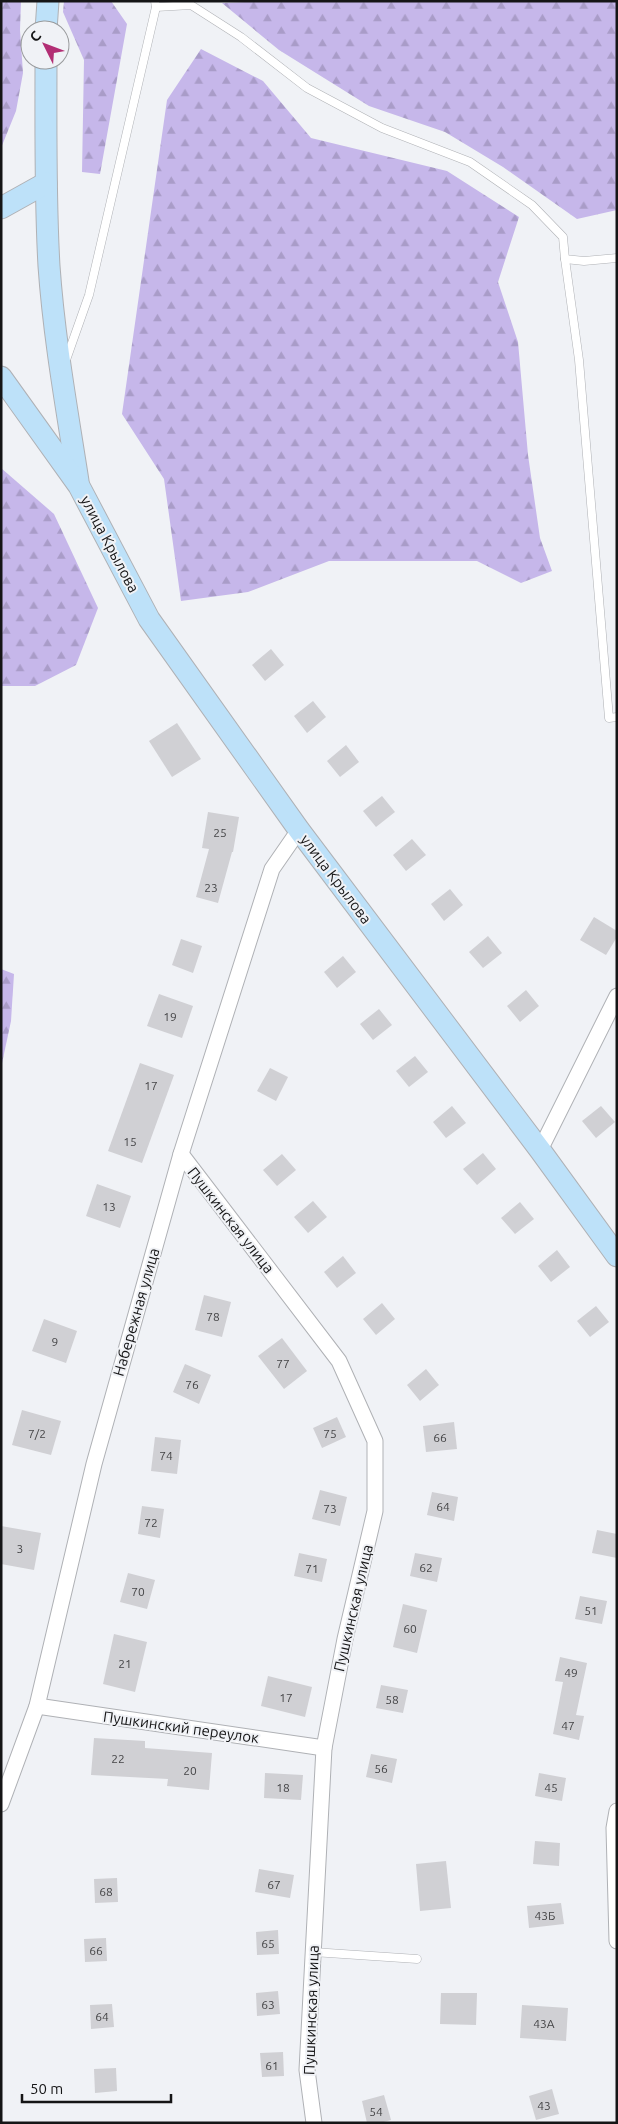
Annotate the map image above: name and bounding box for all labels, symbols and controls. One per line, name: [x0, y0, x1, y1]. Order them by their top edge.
north arrow: [20, 20, 70, 70]
text: С: [26, 28, 44, 45]
street label: улица Крылова: [77, 493, 143, 595]
house number: 25: [213, 826, 227, 839]
street label: улица Крылова: [297, 831, 375, 927]
house number: 23: [204, 881, 218, 894]
house number: 19: [163, 1010, 177, 1023]
house number: 17: [144, 1079, 158, 1092]
house number: 15: [123, 1135, 137, 1148]
street label: Пушкинская улица: [184, 1164, 278, 1276]
house number: 13: [102, 1200, 116, 1213]
street label: Набережная улица: [110, 1246, 162, 1378]
house number: 78: [206, 1310, 220, 1323]
house number: 9: [52, 1335, 58, 1348]
house number: 77: [276, 1357, 290, 1370]
house number: 76: [185, 1378, 199, 1391]
house number: 7/2: [28, 1427, 46, 1440]
house number: 75: [323, 1427, 337, 1440]
house number: 66: [433, 1431, 447, 1444]
house number: 74: [159, 1449, 173, 1462]
house number: 64: [436, 1500, 450, 1513]
house number: 73: [323, 1502, 337, 1515]
house number: 72: [144, 1516, 158, 1529]
house number: 3: [17, 1542, 23, 1555]
street label: Пушкинская улица: [330, 1543, 376, 1673]
house number: 62: [419, 1561, 433, 1574]
house number: 71: [305, 1562, 319, 1575]
house number: 70: [131, 1585, 145, 1598]
house number: 51: [584, 1604, 598, 1617]
house number: 60: [403, 1622, 417, 1635]
house number: 21: [118, 1657, 132, 1670]
house number: 49: [564, 1666, 578, 1679]
house number: 17: [279, 1691, 293, 1704]
house number: 58: [385, 1693, 399, 1706]
street label: Пушкинский переулок: [102, 1708, 260, 1746]
house number: 47: [561, 1719, 575, 1732]
house number: 22: [111, 1752, 125, 1765]
house number: 56: [374, 1762, 388, 1775]
house number: 20: [183, 1764, 197, 1777]
house number: 18: [276, 1781, 290, 1794]
house number: 45: [544, 1781, 558, 1794]
house number: 67: [267, 1878, 281, 1891]
house number: 68: [99, 1885, 113, 1898]
house number: 43Б: [535, 1909, 555, 1922]
house number: 65: [261, 1937, 275, 1950]
house number: 66: [89, 1944, 103, 1957]
street label: Пушкинская улица: [300, 1945, 322, 2075]
house number: 63: [261, 1998, 275, 2011]
house number: 64: [95, 2010, 109, 2023]
house number: 43А: [533, 2017, 555, 2030]
house number: 61: [265, 2059, 279, 2072]
scale bar: [22, 2072, 171, 2104]
text: 50 m: [30, 2080, 63, 2097]
house number: 43: [537, 2099, 551, 2112]
house number: 54: [369, 2105, 383, 2118]

